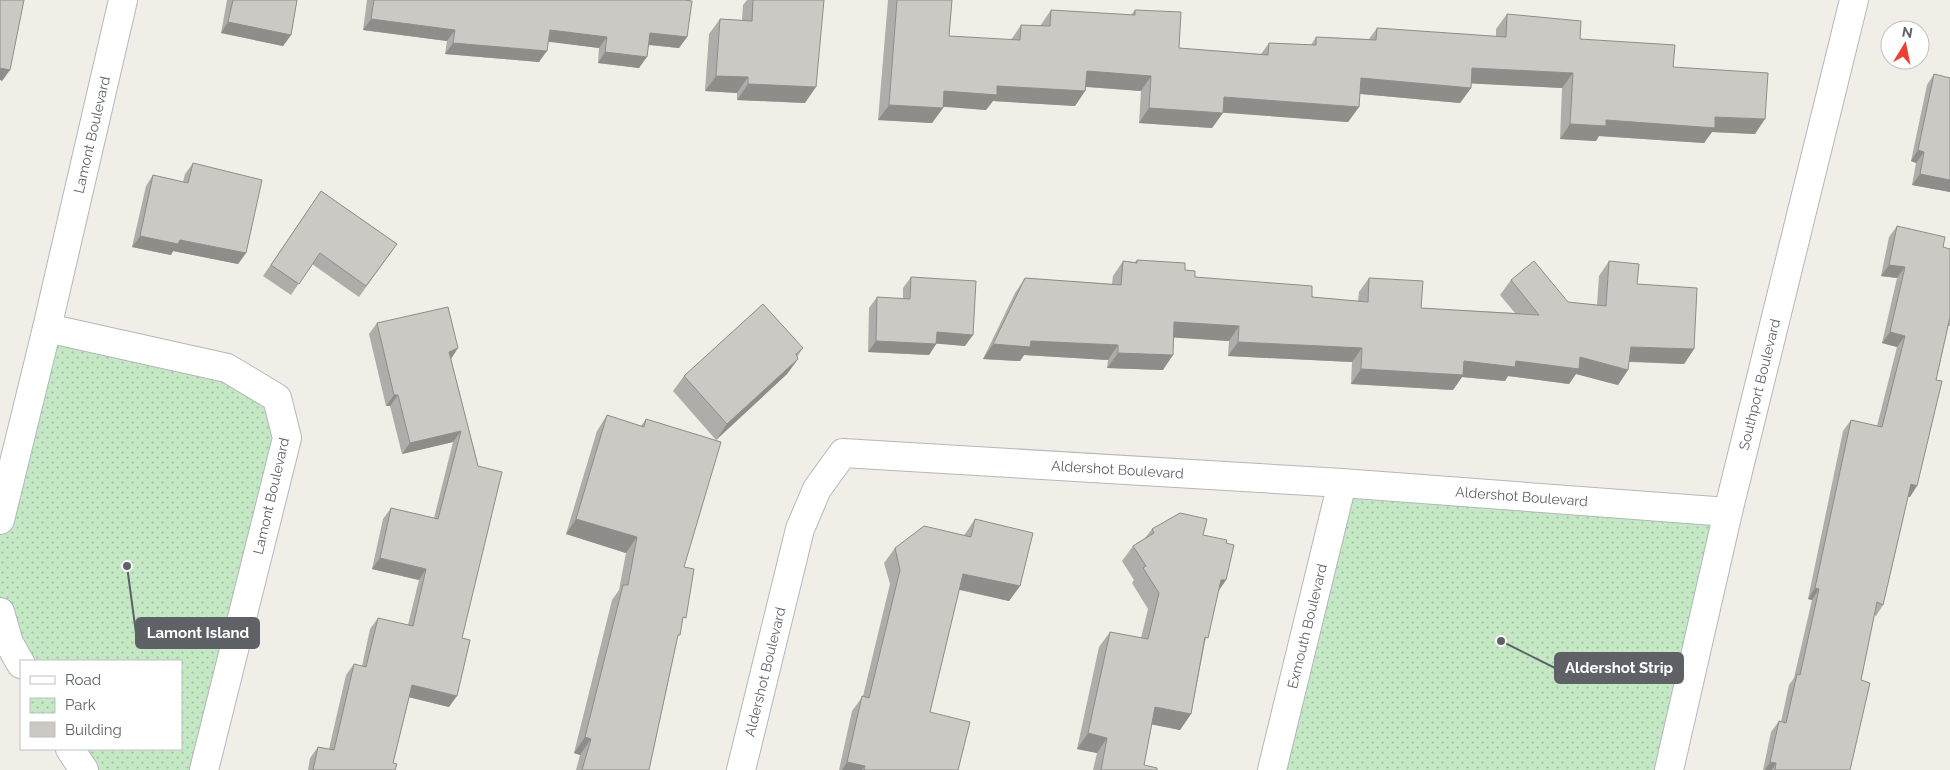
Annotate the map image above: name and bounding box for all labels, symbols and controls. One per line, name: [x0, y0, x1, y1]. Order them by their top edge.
north arrow: [1880, 20, 1930, 70]
text: N: [1901, 23, 1914, 41]
street label: Lamont Boulevard: [70, 75, 113, 195]
street label: Southport Boulevard: [1736, 317, 1783, 452]
street label: Lamont Boulevard: [250, 436, 292, 556]
street label: Aldershot Boulevard: [1051, 458, 1184, 481]
street label: Aldershot Boulevard: [1455, 484, 1588, 509]
street label: Exmouth Boulevard: [1284, 562, 1330, 690]
street label: Aldershot Boulevard: [741, 606, 789, 738]
callout: Lamont Island: [136, 618, 259, 648]
text: Lamont Island: [147, 624, 250, 642]
callout: Aldershot Strip: [1555, 653, 1683, 683]
text: Aldershot Strip: [1565, 659, 1673, 677]
legend: [20, 660, 182, 750]
text: Road: [65, 671, 101, 689]
text: Park: [65, 696, 96, 714]
text: Building: [65, 721, 122, 739]

